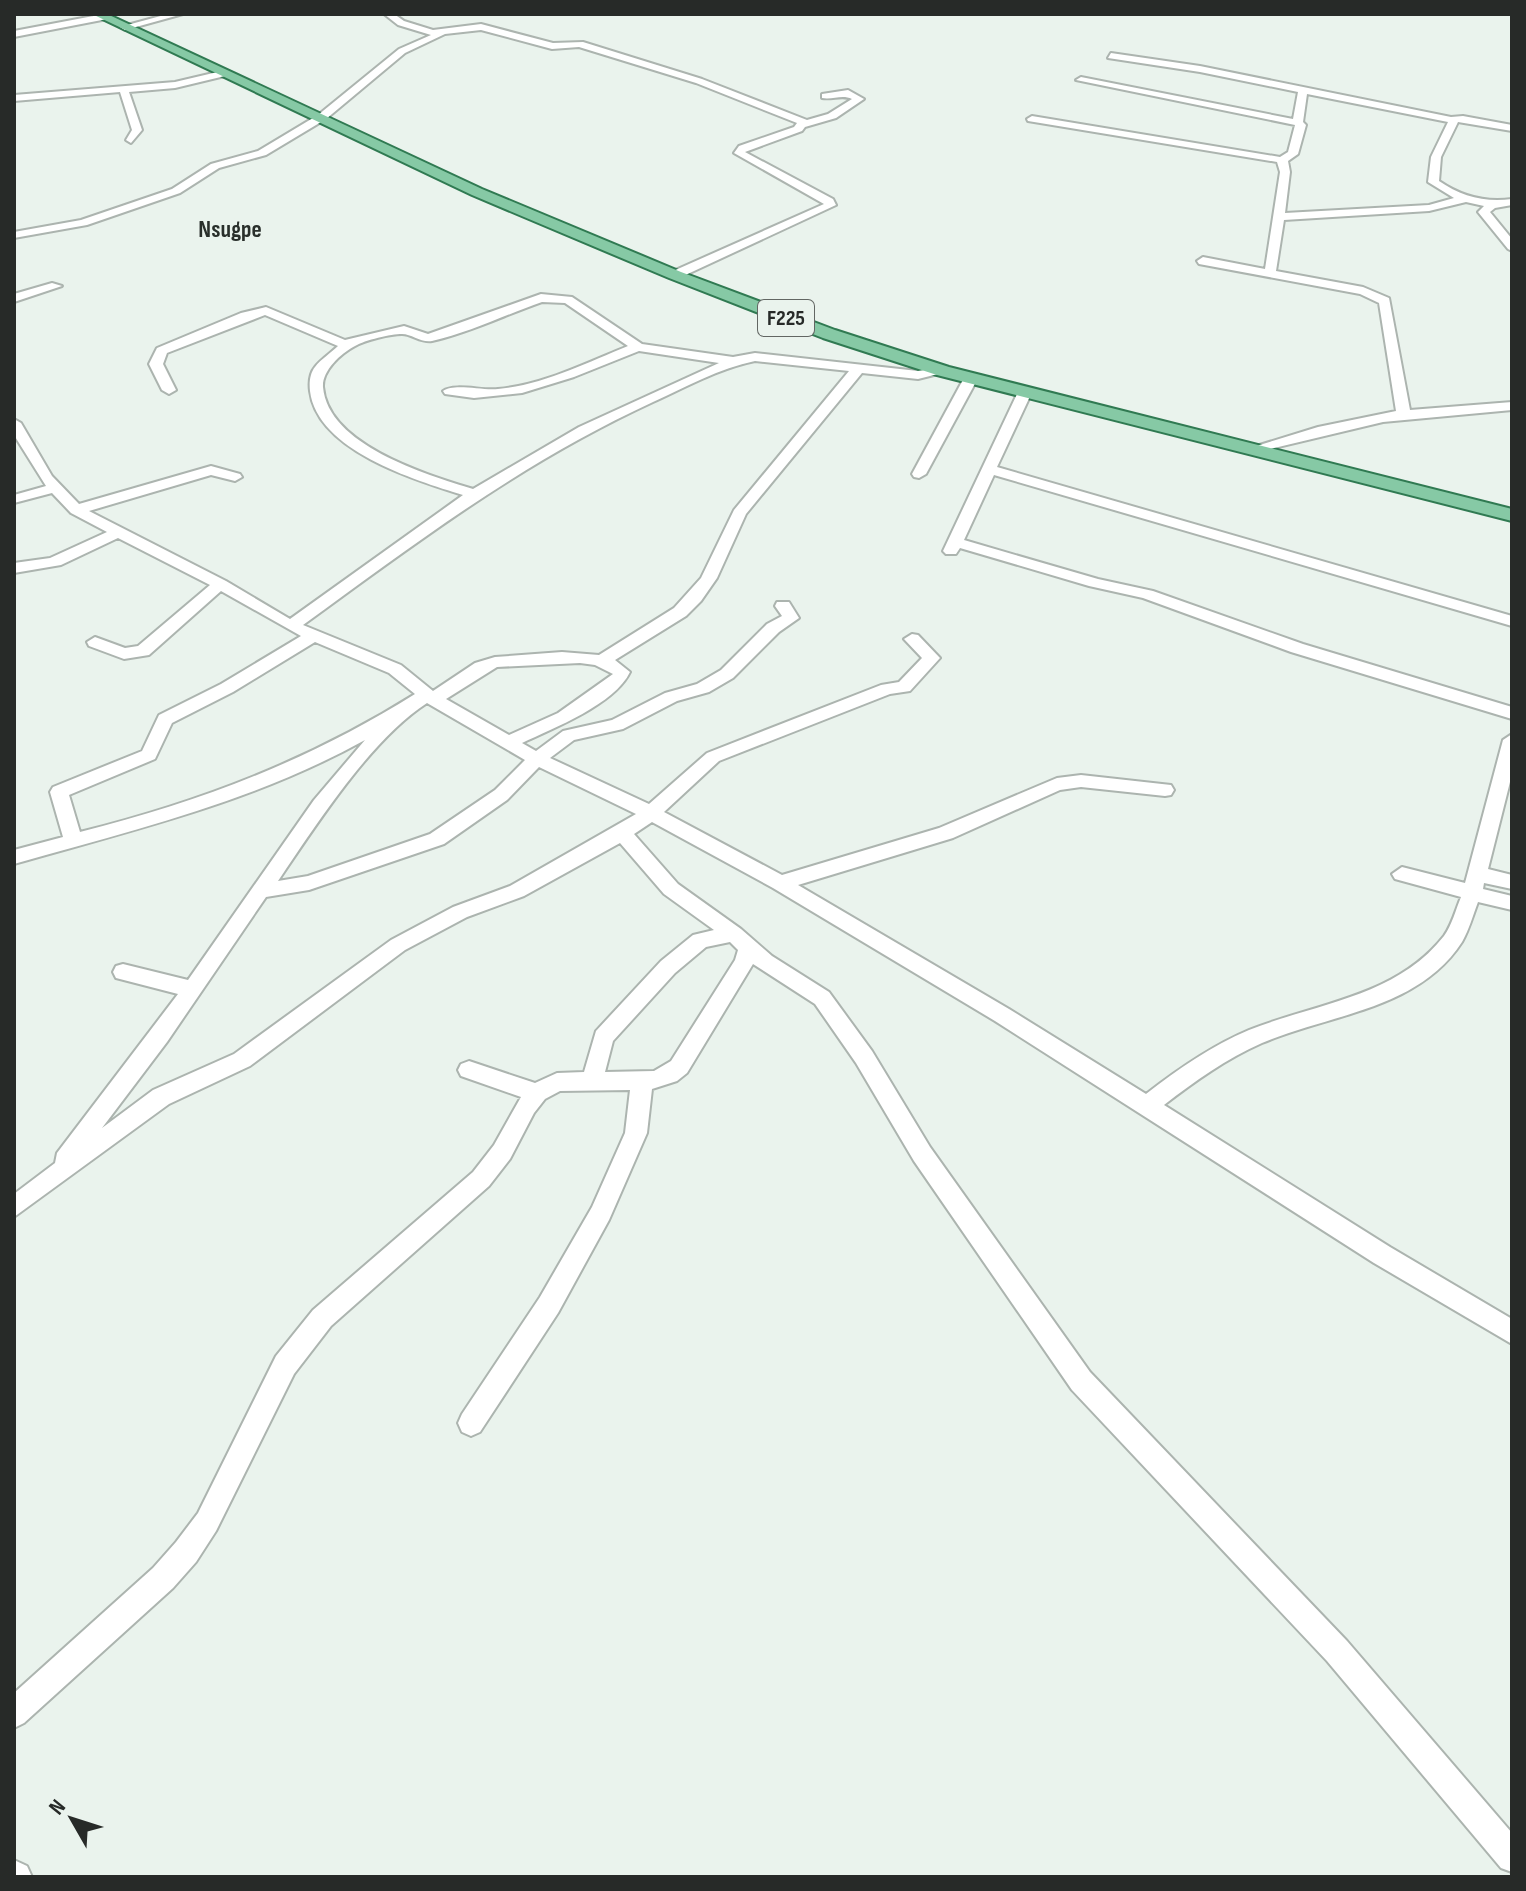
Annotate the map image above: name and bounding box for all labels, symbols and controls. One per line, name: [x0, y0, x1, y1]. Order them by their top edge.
district label: Nsugpe: [198, 215, 262, 244]
road number: F225: [758, 300, 814, 336]
north arrow: [32, 1779, 112, 1859]
text: N: [43, 1794, 72, 1820]

